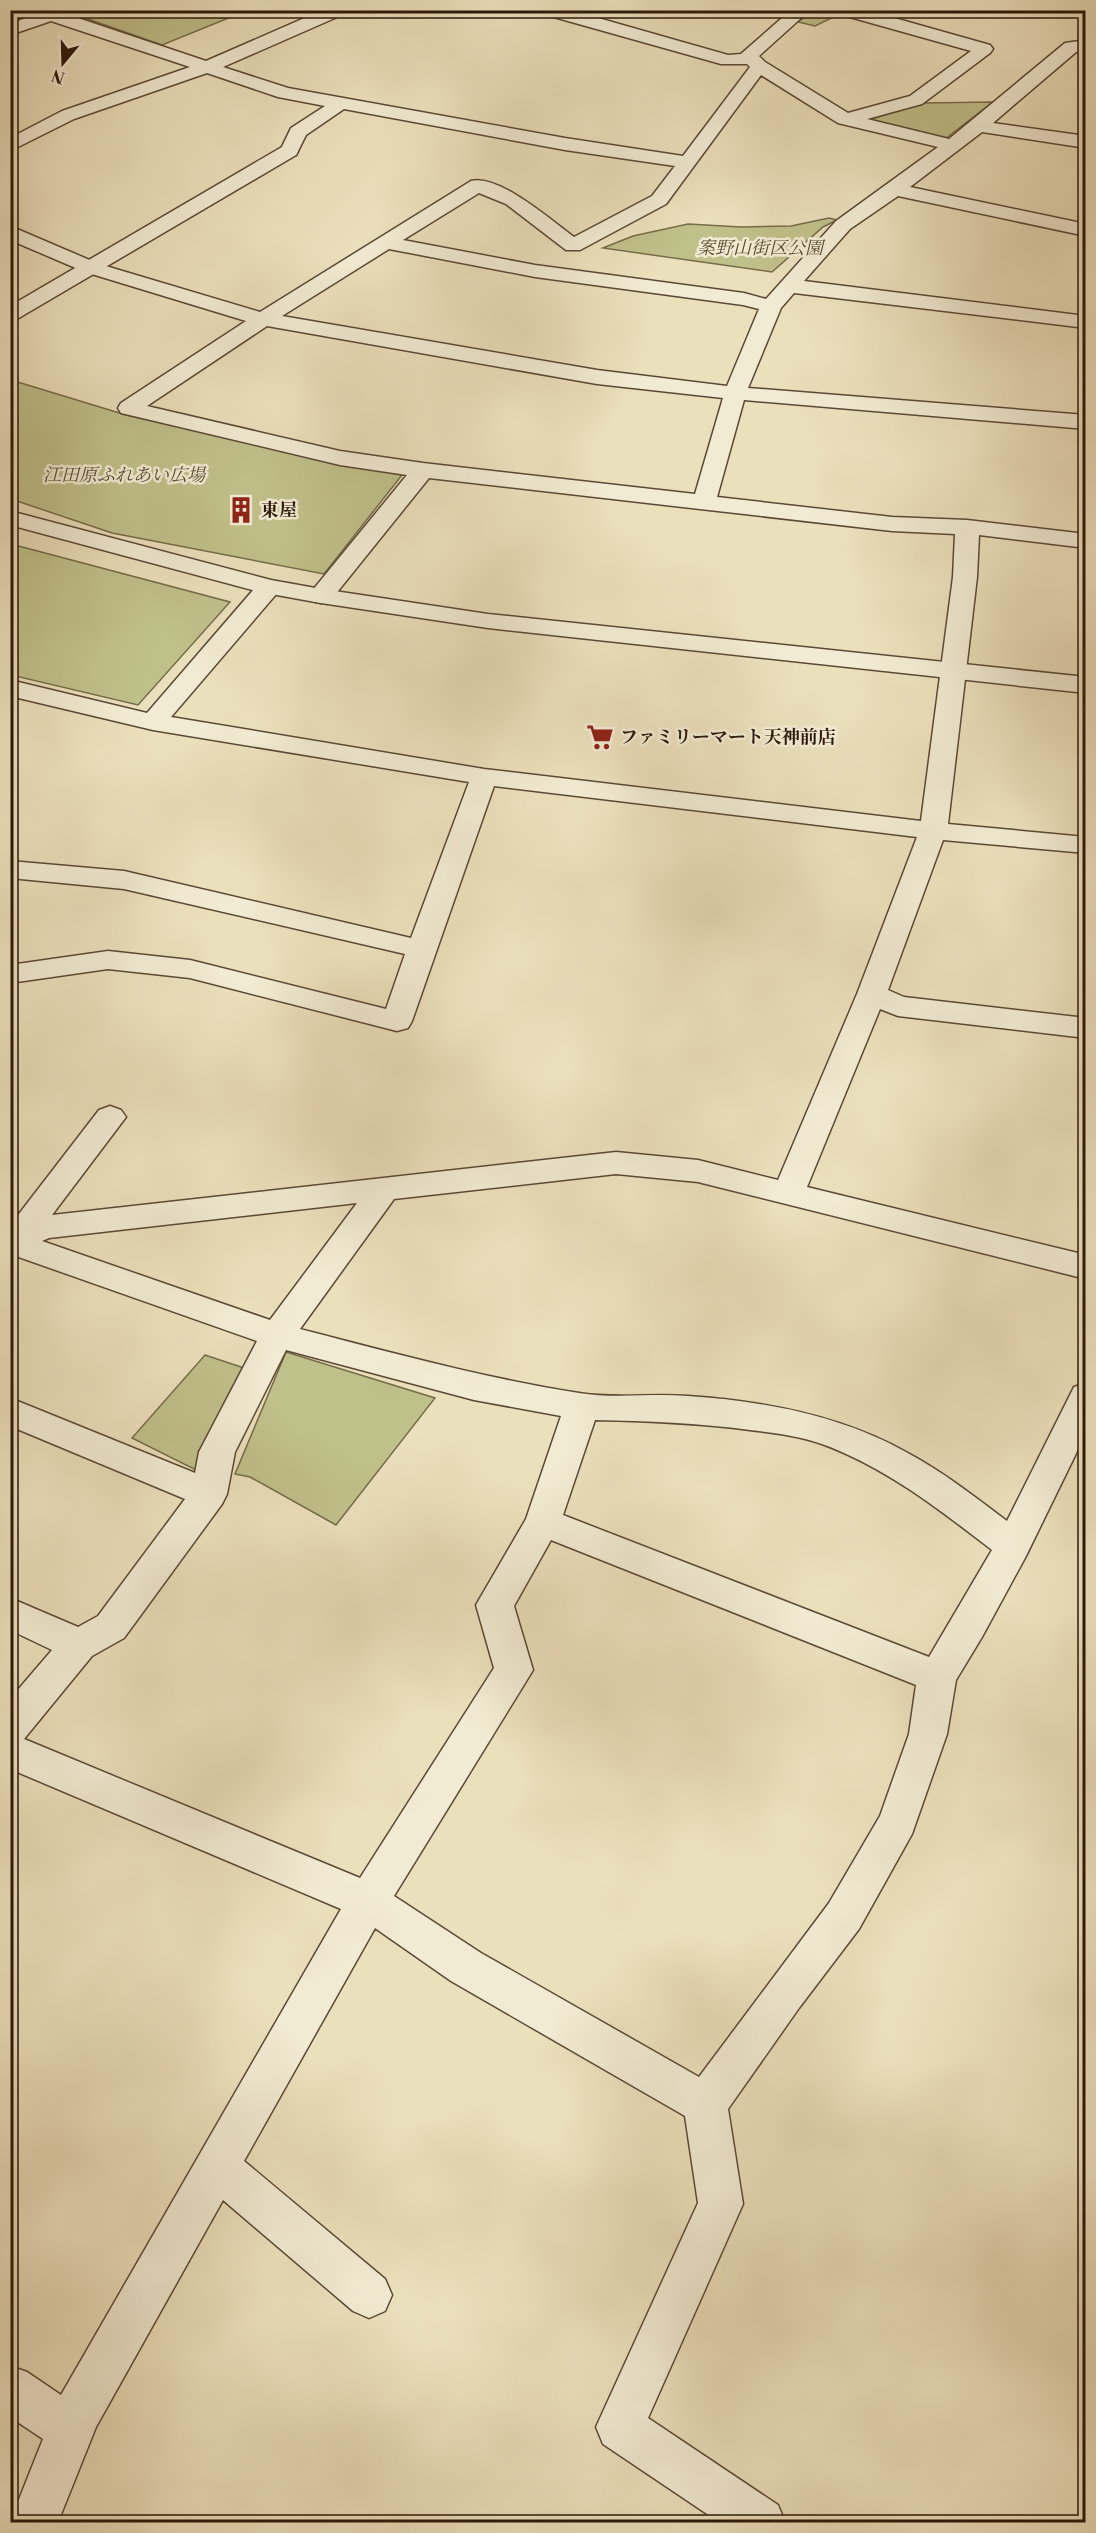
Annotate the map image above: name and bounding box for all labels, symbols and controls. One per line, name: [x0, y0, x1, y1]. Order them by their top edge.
north arrow: [33, 33, 93, 93]
text: N: [49, 65, 68, 88]
park label: 案野山街区公園: [697, 237, 826, 260]
park label: 江田原ふれあい広場: [43, 464, 207, 487]
building icon: 東屋: [226, 495, 256, 525]
place label: 東屋: [261, 499, 297, 522]
supermarket icon: ファミリーマート天神前店: [585, 722, 615, 752]
place label: ファミリーマート天神前店: [620, 726, 836, 749]

